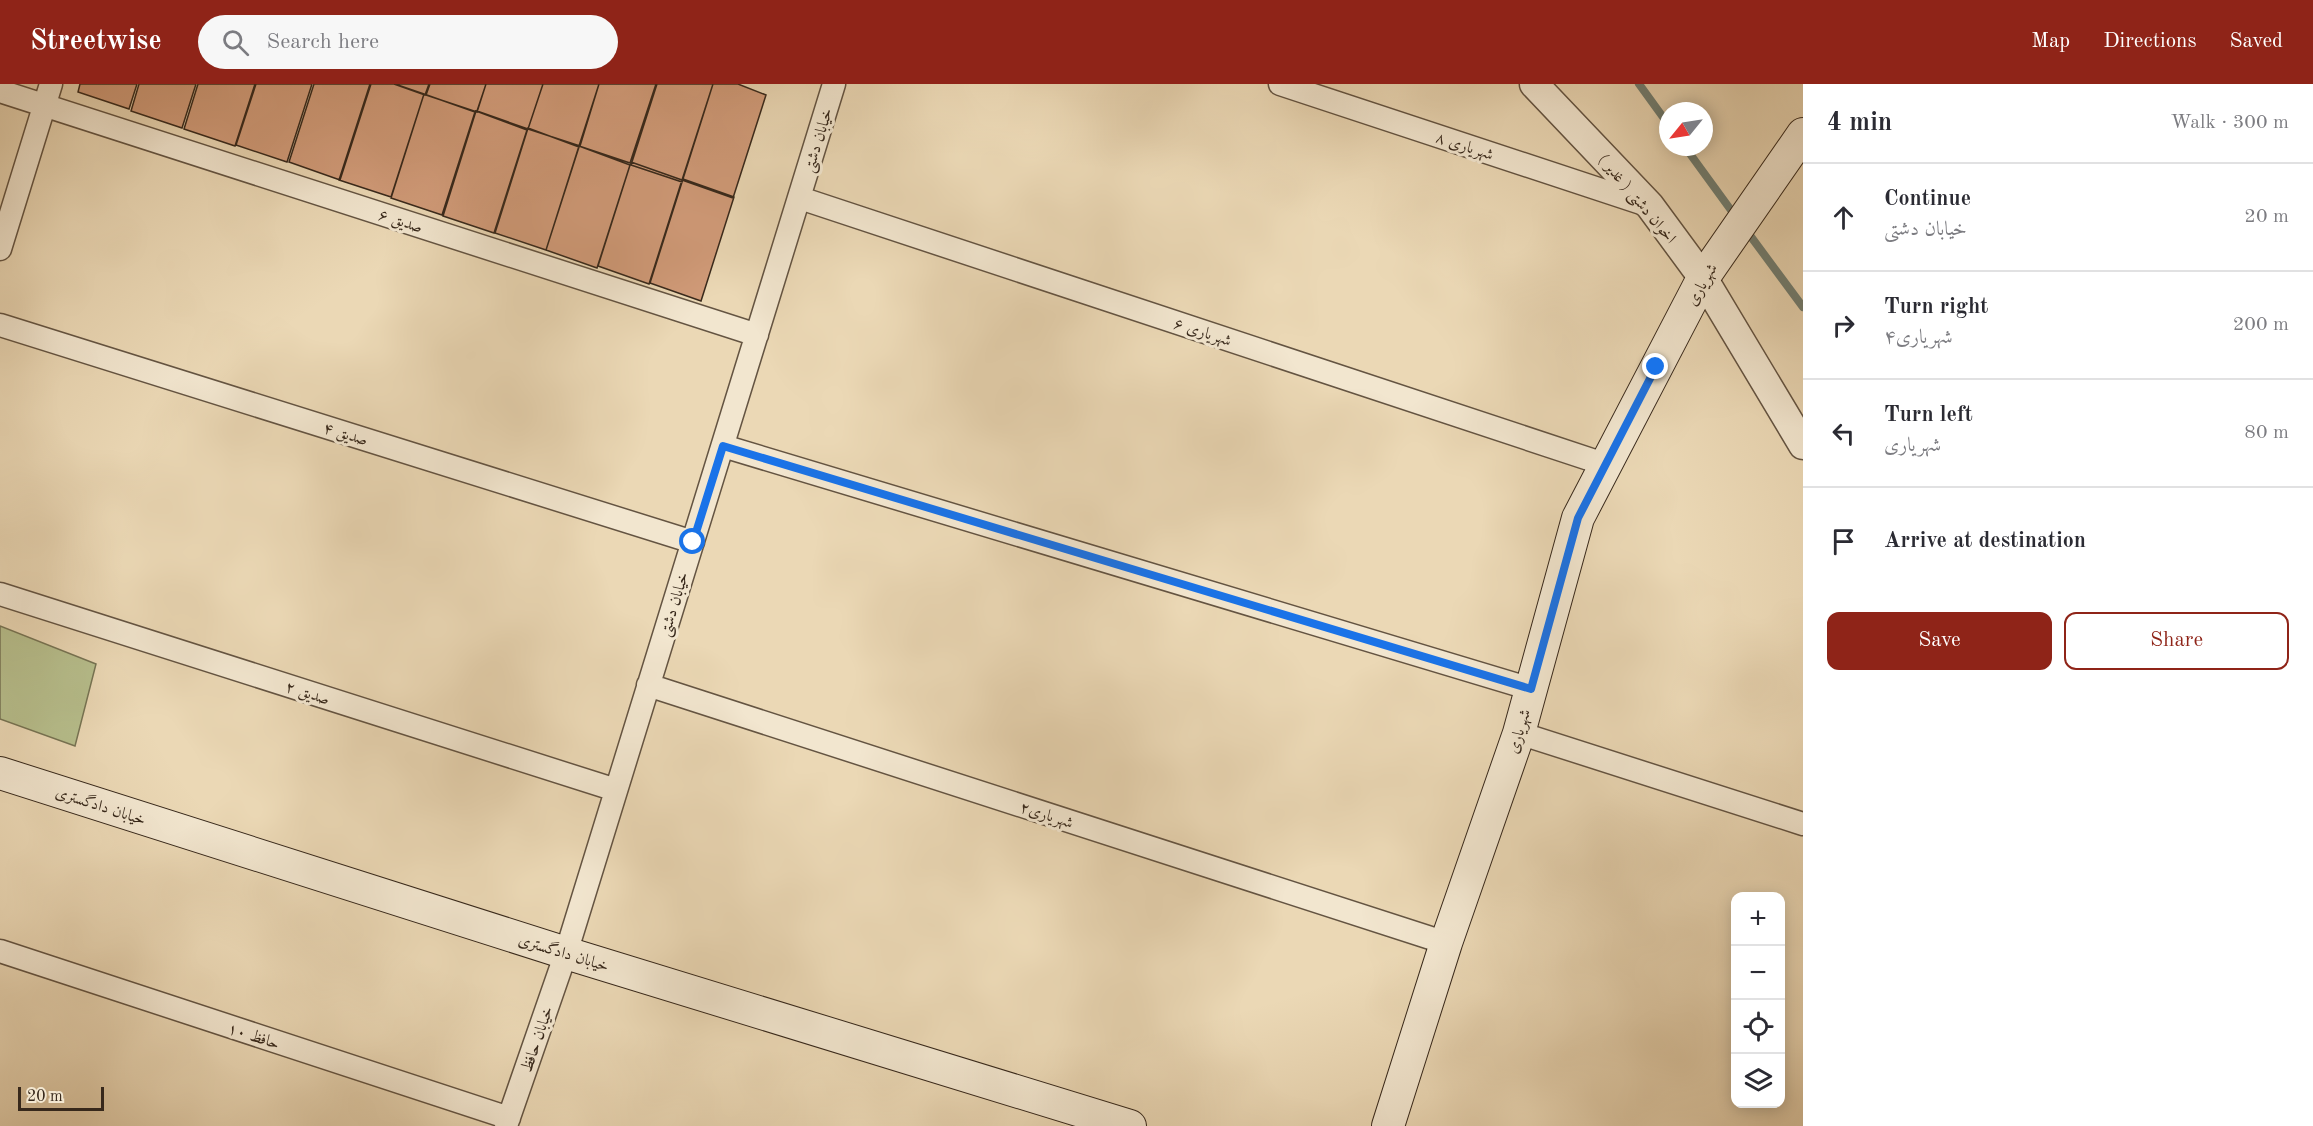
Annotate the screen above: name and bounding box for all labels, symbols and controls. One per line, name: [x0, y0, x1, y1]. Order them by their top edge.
search box: [198, 15, 618, 69]
icon: search: [219, 26, 252, 59]
text: Streetwise: [30, 28, 162, 56]
text: Search here: [267, 31, 379, 53]
text: Map: [2031, 31, 2070, 52]
text: Directions: [2103, 31, 2197, 52]
text: Saved: [2230, 31, 2283, 52]
north arrow: [1659, 102, 1713, 156]
street label: خیابان دشتی: [802, 107, 838, 175]
text: 4 min: [1827, 110, 1892, 136]
text: Walk · 300 m: [2170, 113, 2289, 133]
street label: شهریاری ۸: [1433, 130, 1495, 165]
street label: اخوان دشتی ( غدیر ): [1593, 151, 1679, 248]
text: Continue: [1884, 188, 1971, 210]
icon: ahead: [1827, 201, 1860, 234]
street label: صدیق ۶: [376, 207, 424, 237]
text: 20 m: [2244, 207, 2289, 227]
text: خیابان دشتی: [1884, 220, 1967, 240]
street label: شهریاری: [1684, 261, 1722, 309]
text: Turn right: [1884, 296, 1988, 318]
icon: right: [1827, 309, 1860, 342]
text: 200 m: [2233, 315, 2289, 335]
street label: شهریاری ۶: [1171, 316, 1233, 351]
text: شهریاری۴: [1884, 328, 1953, 348]
route end: [1642, 353, 1668, 379]
text: Turn left: [1884, 404, 1973, 426]
icon: left: [1827, 417, 1860, 450]
street label: صدیق ۴: [321, 421, 369, 450]
text: 80 m: [2244, 423, 2289, 443]
text: شهریاری: [1884, 436, 1941, 456]
icon: arrive: [1827, 525, 1860, 558]
route start: [679, 528, 705, 554]
text: Arrive at destination: [1884, 530, 2086, 552]
street label: خیابان دشتی: [658, 571, 694, 639]
button: Save: [1827, 612, 2052, 670]
button: Share: [2064, 612, 2289, 670]
street label: صدیق ۲: [283, 679, 331, 709]
street label: شهریاری: [1506, 707, 1535, 756]
street label: خیابان دادگستری: [53, 783, 148, 829]
street label: شهریاری۲: [1017, 800, 1075, 833]
map controls: [1731, 892, 1785, 1108]
button: +: [1731, 892, 1785, 946]
street label: خیابان دادگستری: [516, 931, 611, 975]
button: −: [1731, 946, 1785, 1000]
button: locate: [1731, 1000, 1785, 1054]
street label: خیابان حافظ: [518, 1004, 557, 1075]
street label: حافظ ۱۰: [226, 1020, 282, 1053]
button: layers: [1731, 1054, 1785, 1108]
scale bar: [18, 1084, 104, 1112]
text: 20 m: [27, 1089, 63, 1105]

